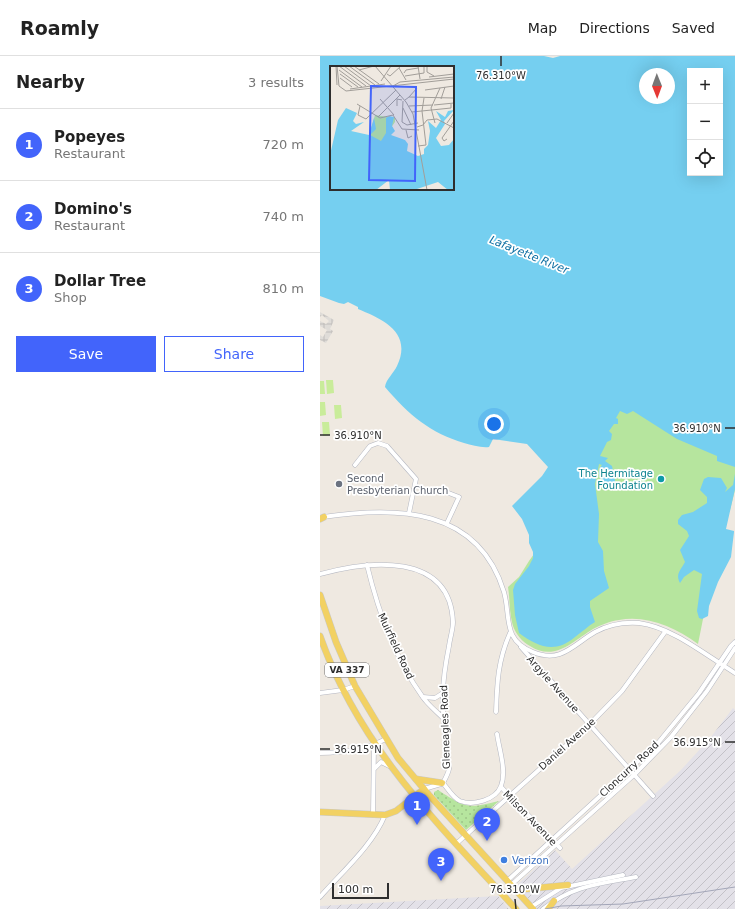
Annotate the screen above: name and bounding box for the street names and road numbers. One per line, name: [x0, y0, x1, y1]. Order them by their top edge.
street label: Muirfield Road: [376, 611, 416, 681]
street label: Argyle Avenue: [525, 653, 581, 715]
road number: VA 337: [325, 663, 369, 677]
street label: Gleneagles Road: [438, 685, 452, 769]
street label: Daniel Avenue: [536, 716, 598, 772]
street label: Cloncurry Road: [597, 739, 661, 799]
street label: Milson Avenue: [501, 788, 559, 848]

